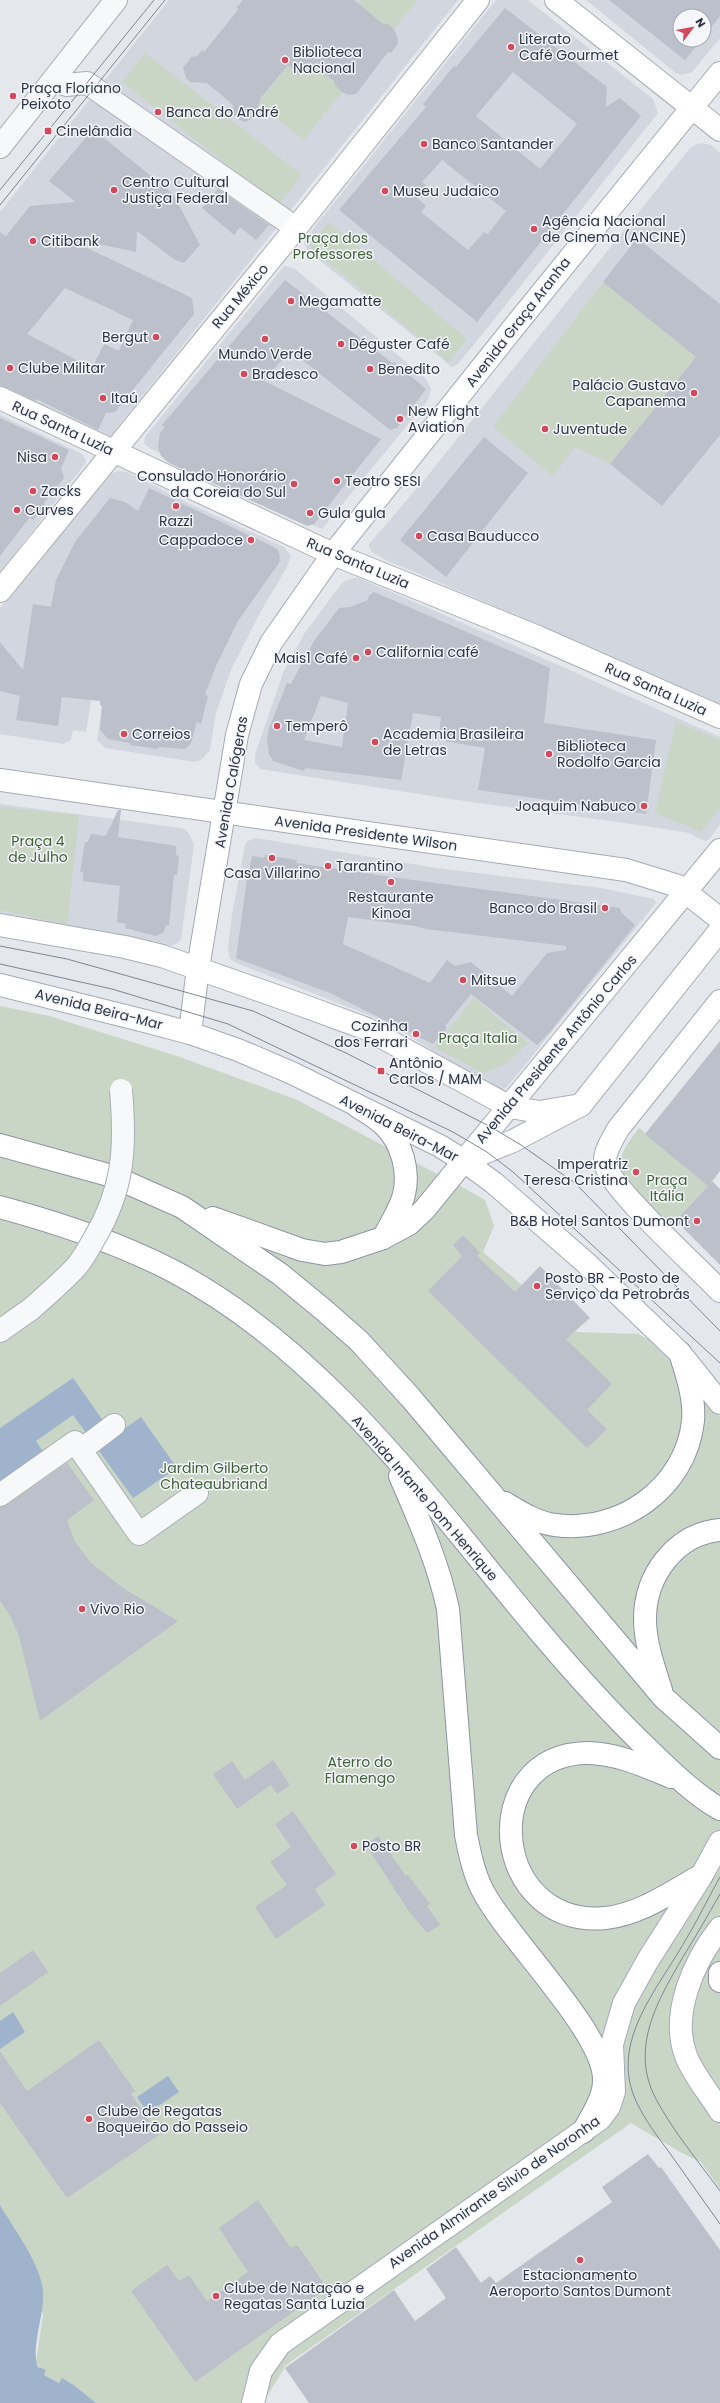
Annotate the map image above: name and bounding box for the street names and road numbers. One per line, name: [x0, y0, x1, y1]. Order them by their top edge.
street label: Avenida Graça Aranha: [461, 253, 575, 391]
street label: Rua México: [207, 259, 273, 333]
street label: Rua Santa Luzia: [9, 396, 117, 460]
street label: Rua Santa Luzia: [304, 532, 412, 594]
street label: Rua Santa Luzia: [602, 658, 710, 720]
street label: Avenida Calógeras: [210, 714, 252, 850]
street label: Avenida Presidente Wilson: [273, 810, 459, 856]
street label: Avenida Presidente Antônio Carlos: [471, 950, 641, 1148]
street label: Avenida Beira-Mar: [33, 983, 165, 1035]
street label: Avenida Beira-Mar: [336, 1089, 462, 1167]
street label: Avenida Infante Dom Henrique: [347, 1411, 503, 1586]
street label: Avenida Almirante Silvio de Noronha: [384, 2111, 604, 2273]

